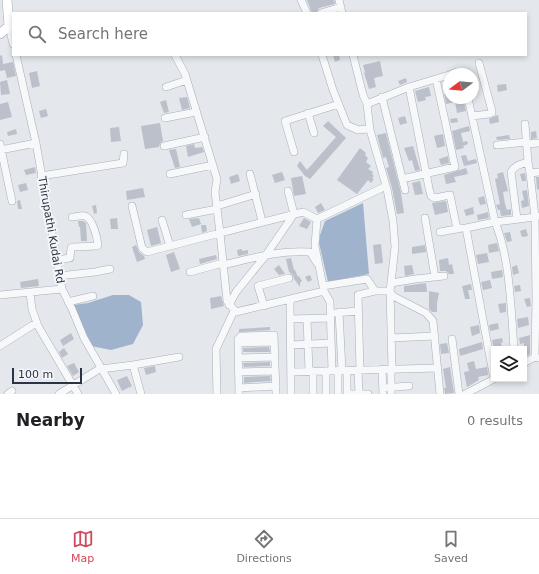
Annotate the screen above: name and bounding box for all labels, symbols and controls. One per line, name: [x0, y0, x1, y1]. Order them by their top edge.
search box: [12, 12, 527, 56]
icon: search: [26, 23, 48, 45]
text: Search here: [58, 25, 148, 43]
north arrow: [443, 68, 479, 104]
street label: Thirupathi Kudai Rd: [35, 175, 67, 284]
map controls: [491, 346, 527, 382]
button: layers: [491, 346, 527, 382]
scale bar: [12, 366, 82, 385]
text: 100 m: [18, 368, 53, 381]
text: Nearby: [16, 410, 85, 430]
text: 0 results: [467, 413, 523, 428]
tab: Map: [71, 528, 94, 565]
tab: Directions: [236, 528, 292, 565]
tab: Saved: [434, 528, 468, 565]

